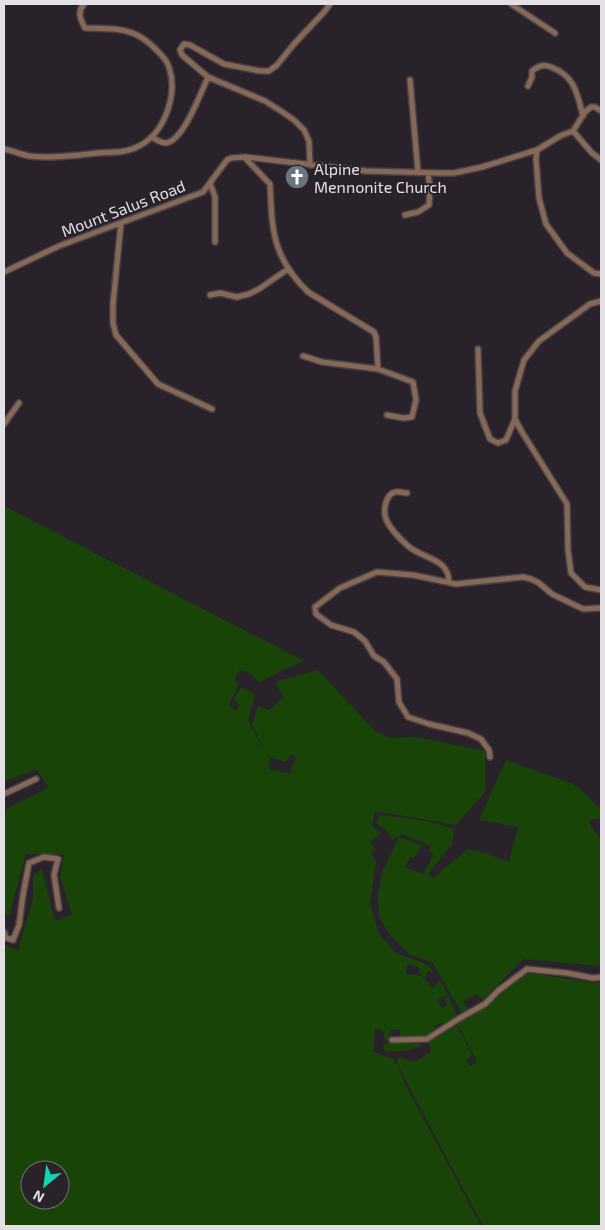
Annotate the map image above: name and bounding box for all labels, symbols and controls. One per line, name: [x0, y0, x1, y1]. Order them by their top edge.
place label: Alpine Mennonite Church: [314, 159, 447, 196]
church icon: Alpine Mennonite Church: [284, 164, 310, 190]
street label: Mount Salus Road: [58, 176, 188, 240]
north arrow: [20, 1160, 70, 1210]
text: N: [30, 1187, 47, 1207]

